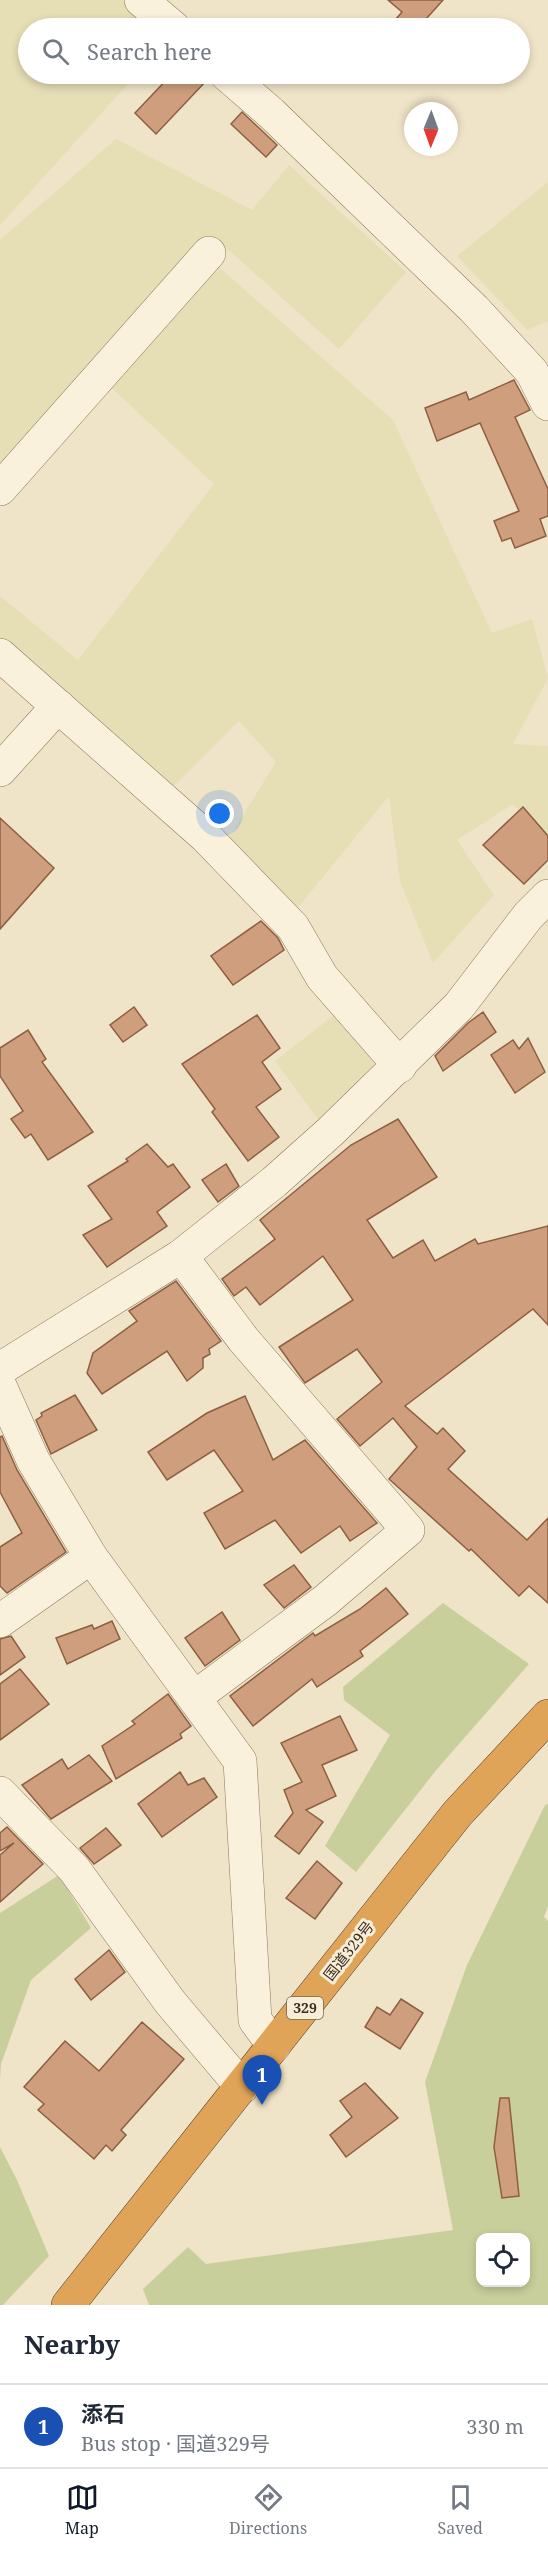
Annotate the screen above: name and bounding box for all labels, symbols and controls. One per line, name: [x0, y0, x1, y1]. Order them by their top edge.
search box: [18, 18, 530, 84]
icon: search: [39, 35, 72, 68]
text: Search here: [87, 36, 212, 66]
north arrow: [404, 102, 458, 156]
your location: [205, 799, 234, 828]
street label: 国道329号: [319, 1917, 378, 1984]
road number: 329: [287, 1997, 323, 2019]
pin: 1: [242, 2056, 282, 2105]
map controls: [476, 2233, 530, 2287]
button: locate: [476, 2233, 530, 2287]
text: Nearby: [24, 2326, 120, 2362]
text: 添石: [81, 2398, 125, 2428]
text: 1: [38, 2413, 49, 2440]
text: 330 m: [466, 2413, 524, 2440]
text: Bus stop · 国道329号: [81, 2430, 270, 2457]
tab: Map: [65, 2481, 99, 2539]
tab: Directions: [229, 2481, 307, 2539]
tab: Saved: [438, 2481, 483, 2539]

